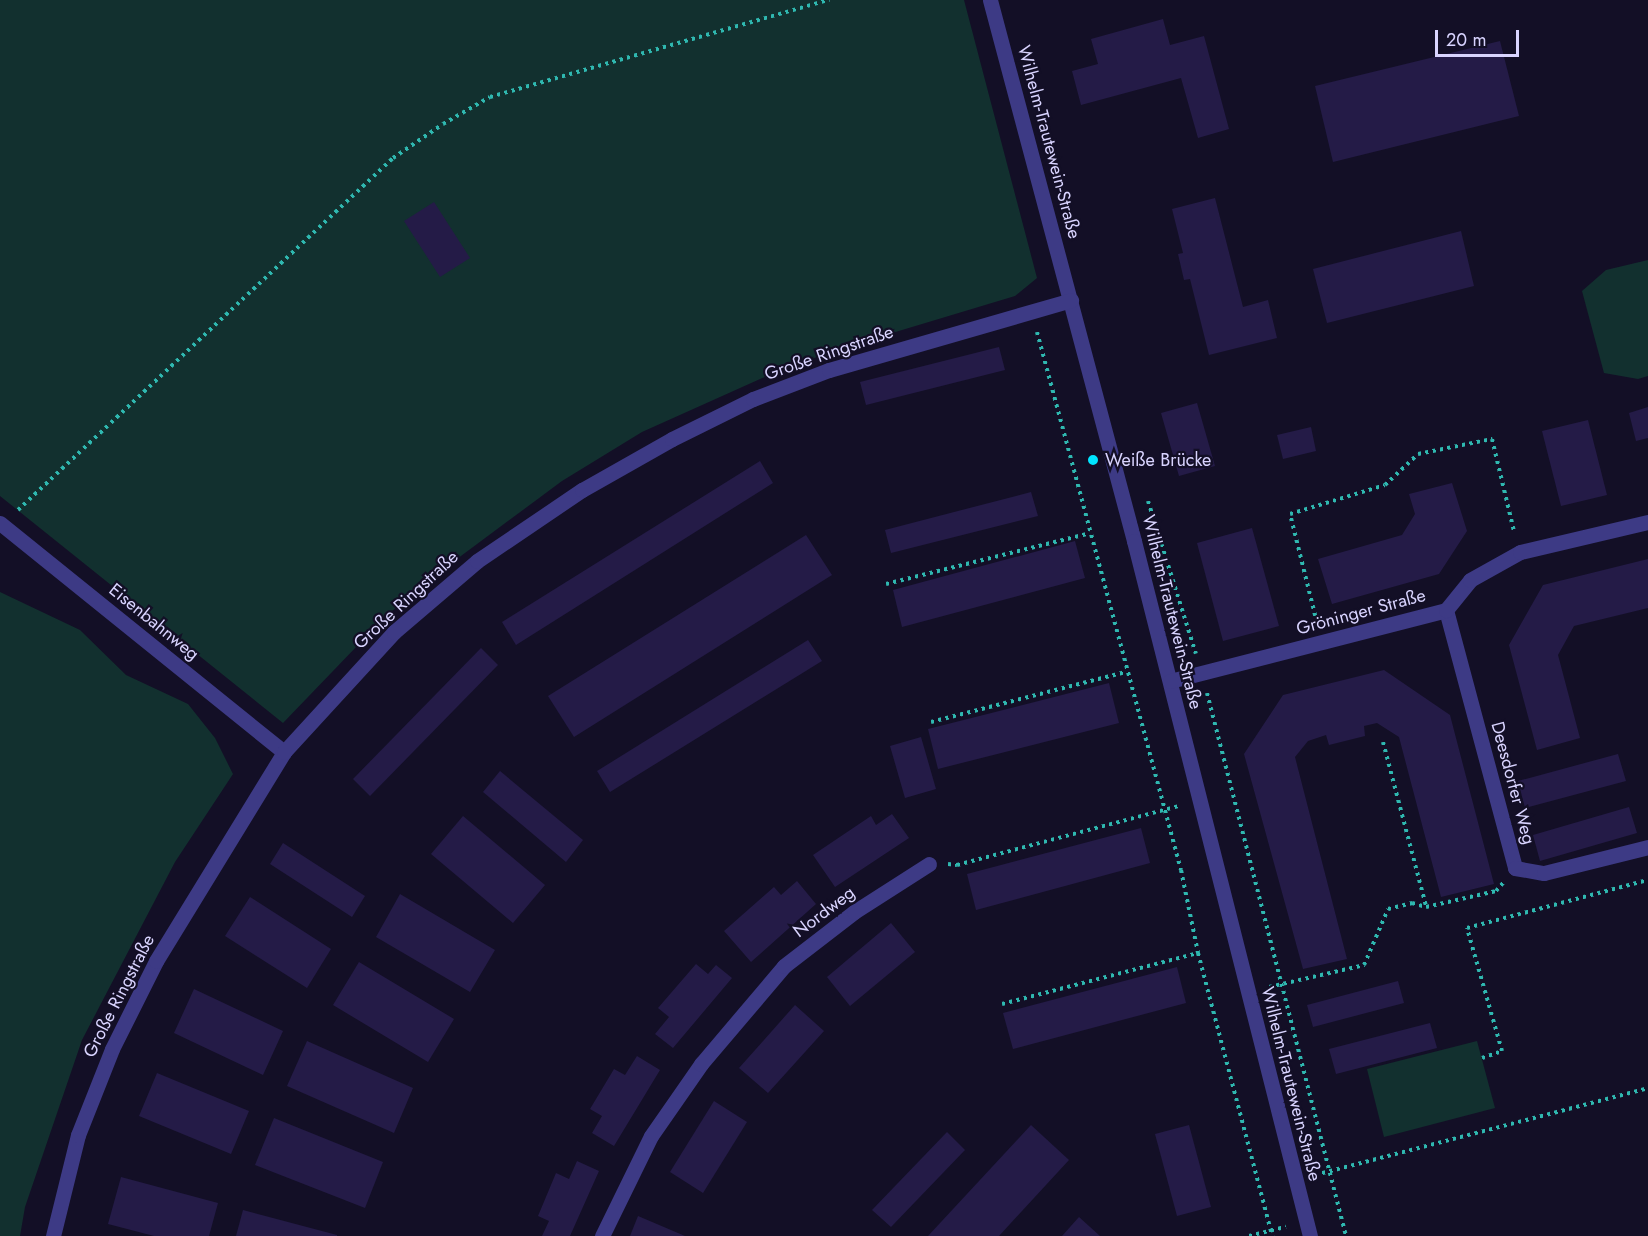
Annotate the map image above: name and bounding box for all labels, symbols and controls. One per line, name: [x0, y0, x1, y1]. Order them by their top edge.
scale bar: [1438, 18, 1522, 56]
text: 20 m: [1446, 27, 1486, 53]
street label: Wilhelm-Trautewein-Straße: [1013, 43, 1085, 241]
street label: Große Ringstraße: [762, 321, 896, 385]
place label: Weiße Brücke: [1105, 449, 1211, 471]
marker: Weiße Brücke: [1086, 453, 1100, 467]
street label: Wilhelm-Trautewein-Straße: [1137, 513, 1207, 711]
street label: Große Ringstraße: [349, 546, 463, 654]
street label: Eisenbahnweg: [105, 579, 203, 665]
street label: Gröninger Straße: [1294, 584, 1428, 640]
street label: Deesdorfer Weg: [1486, 719, 1540, 847]
street label: Nordweg: [789, 882, 859, 942]
street label: Große Ringstraße: [79, 931, 159, 1061]
street label: Wilhelm-Trautewein-Straße: [1256, 985, 1326, 1183]

